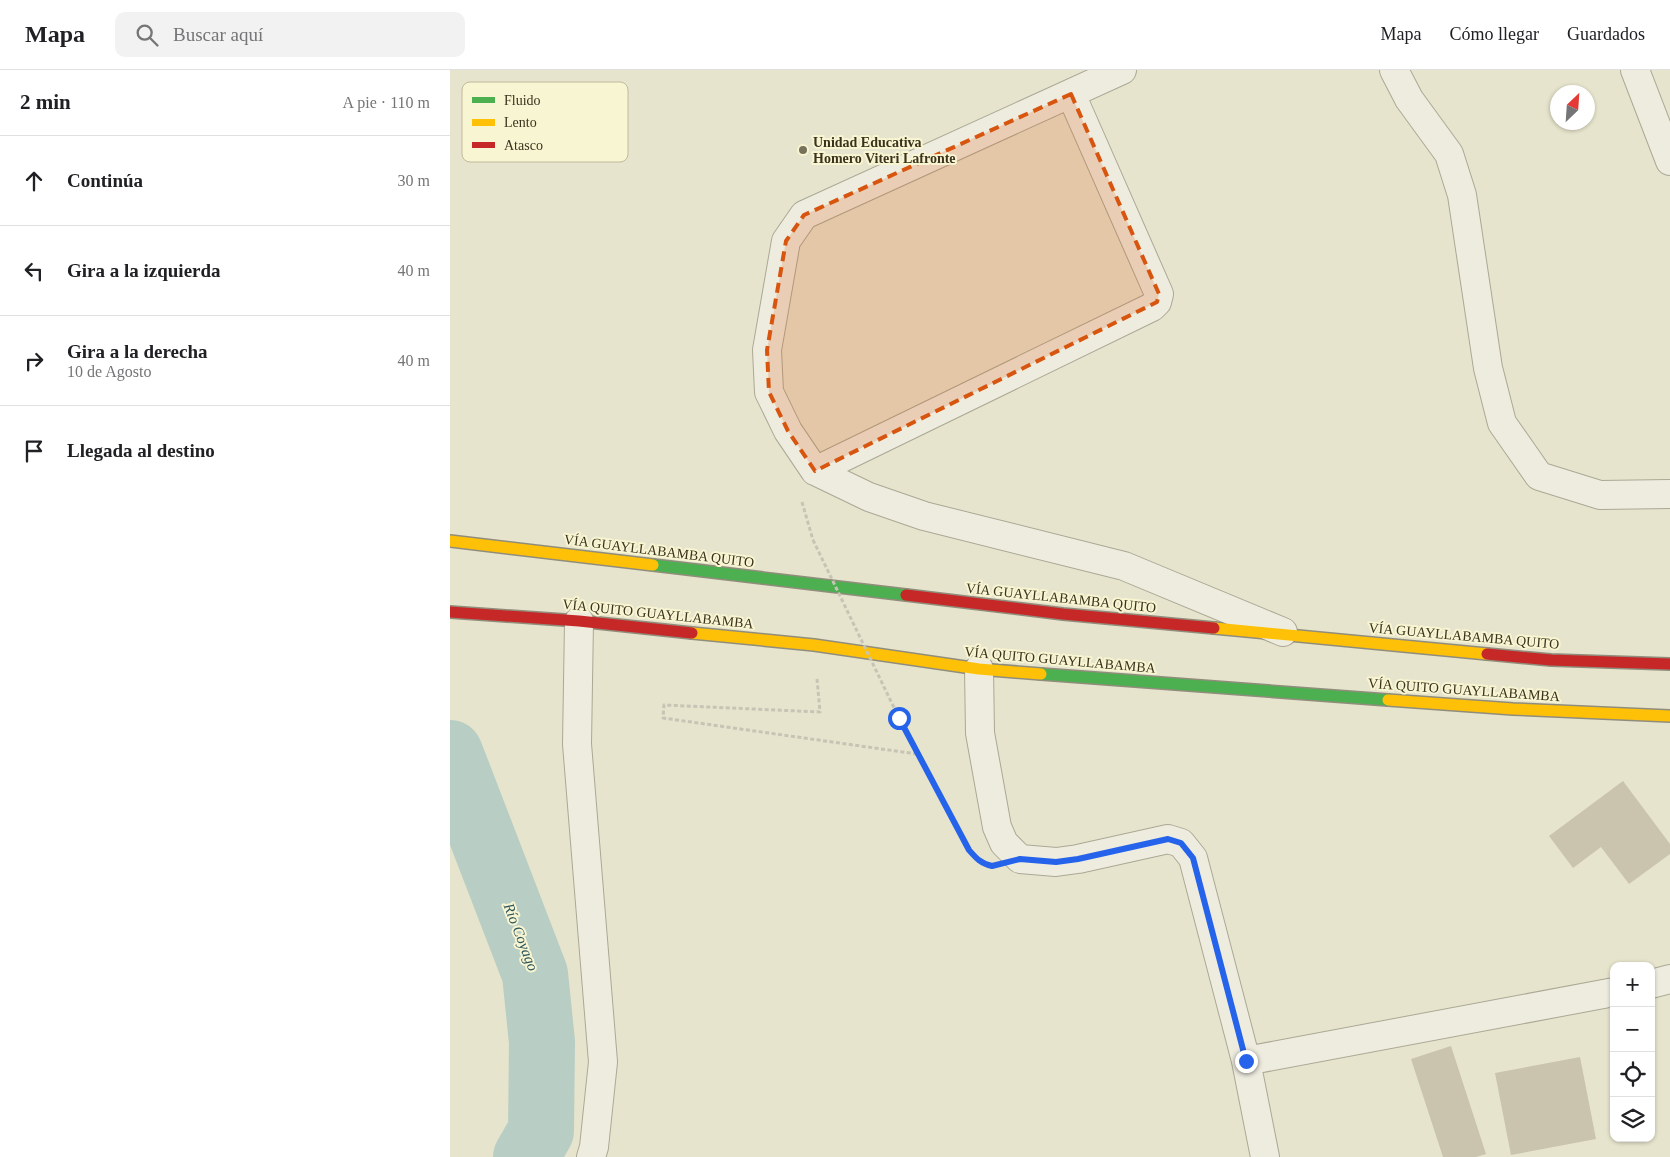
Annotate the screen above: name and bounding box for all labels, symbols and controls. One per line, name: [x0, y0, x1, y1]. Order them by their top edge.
search box: [115, 12, 465, 57]
text: Mapa: [25, 21, 85, 47]
icon: search: [133, 21, 161, 49]
text: Buscar aquí: [173, 24, 263, 45]
text: Mapa: [1381, 24, 1422, 44]
text: Cómo llegar: [1450, 24, 1539, 44]
text: Guardados: [1567, 24, 1645, 44]
legend: [462, 82, 628, 162]
north arrow: [1550, 85, 1595, 130]
text: 2 min: [20, 90, 71, 114]
text: Fluido: [504, 93, 541, 108]
text: A pie · 110 m: [343, 94, 430, 111]
text: Lento: [504, 115, 537, 130]
place label: Unidad Educativa Homero Viteri Lafronte: [813, 135, 956, 166]
text: Atasco: [504, 138, 543, 153]
marker: Unidad Educativa Homero Viteri Lafronte: [797, 144, 809, 156]
icon: ahead: [20, 167, 48, 195]
text: Continúa: [67, 170, 143, 191]
text: 30 m: [398, 172, 430, 189]
icon: left: [20, 257, 48, 285]
text: Gira a la izquierda: [67, 260, 221, 281]
text: 40 m: [398, 262, 430, 279]
text: Gira a la derecha: [67, 341, 208, 362]
icon: right: [20, 347, 48, 375]
text: 40 m: [398, 352, 430, 369]
text: 10 de Agosto: [67, 363, 151, 380]
icon: arrive: [20, 437, 48, 465]
text: Llegada al destino: [67, 440, 215, 461]
street label: VÍA GUAYLLABAMBA QUITO: [563, 531, 755, 570]
street label: VÍA GUAYLLABAMBA QUITO: [965, 580, 1157, 615]
street label: VÍA QUITO GUAYLLABAMBA: [562, 596, 755, 632]
street label: VÍA GUAYLLABAMBA QUITO: [1368, 619, 1560, 652]
street label: VÍA QUITO GUAYLLABAMBA: [964, 643, 1157, 676]
street label: VÍA QUITO GUAYLLABAMBA: [1368, 675, 1561, 704]
route start: [888, 707, 911, 730]
water label: Río Coyago: [500, 900, 541, 974]
map controls: [1610, 962, 1655, 1142]
button: +: [1610, 962, 1655, 1007]
button: −: [1610, 1007, 1655, 1052]
route end: [1235, 1050, 1258, 1073]
button: locate: [1610, 1052, 1655, 1097]
button: layers: [1610, 1097, 1655, 1142]

